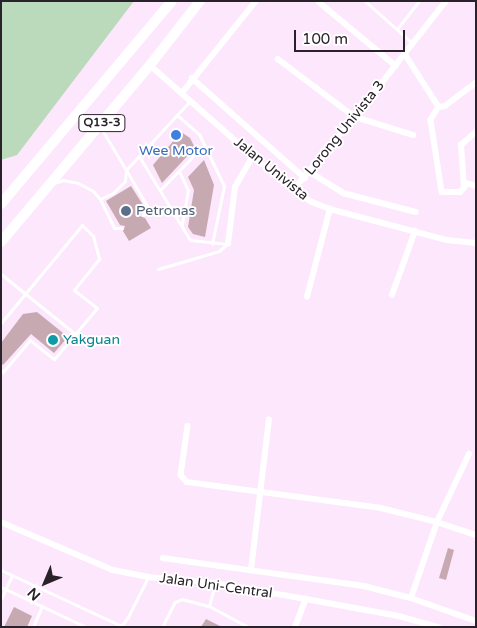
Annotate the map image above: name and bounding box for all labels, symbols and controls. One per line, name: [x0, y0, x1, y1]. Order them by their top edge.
scale bar: [297, 20, 408, 52]
text: 100 m: [302, 30, 348, 48]
street label: Lorong Univista 3: [302, 77, 388, 179]
road number: Q13-3: [78, 114, 126, 132]
marker: Wee Motor: [170, 129, 182, 141]
street label: Jalan Univista: [230, 134, 312, 204]
place label: Wee Motor: [139, 143, 213, 159]
place label: Petronas: [136, 203, 195, 219]
marker: Petronas: [120, 205, 132, 217]
place label: Yakguan: [63, 332, 120, 348]
marker: Yakguan: [47, 334, 59, 346]
north arrow: [20, 558, 70, 608]
street label: Jalan Uni-Central: [158, 570, 274, 602]
text: N: [24, 584, 44, 604]

